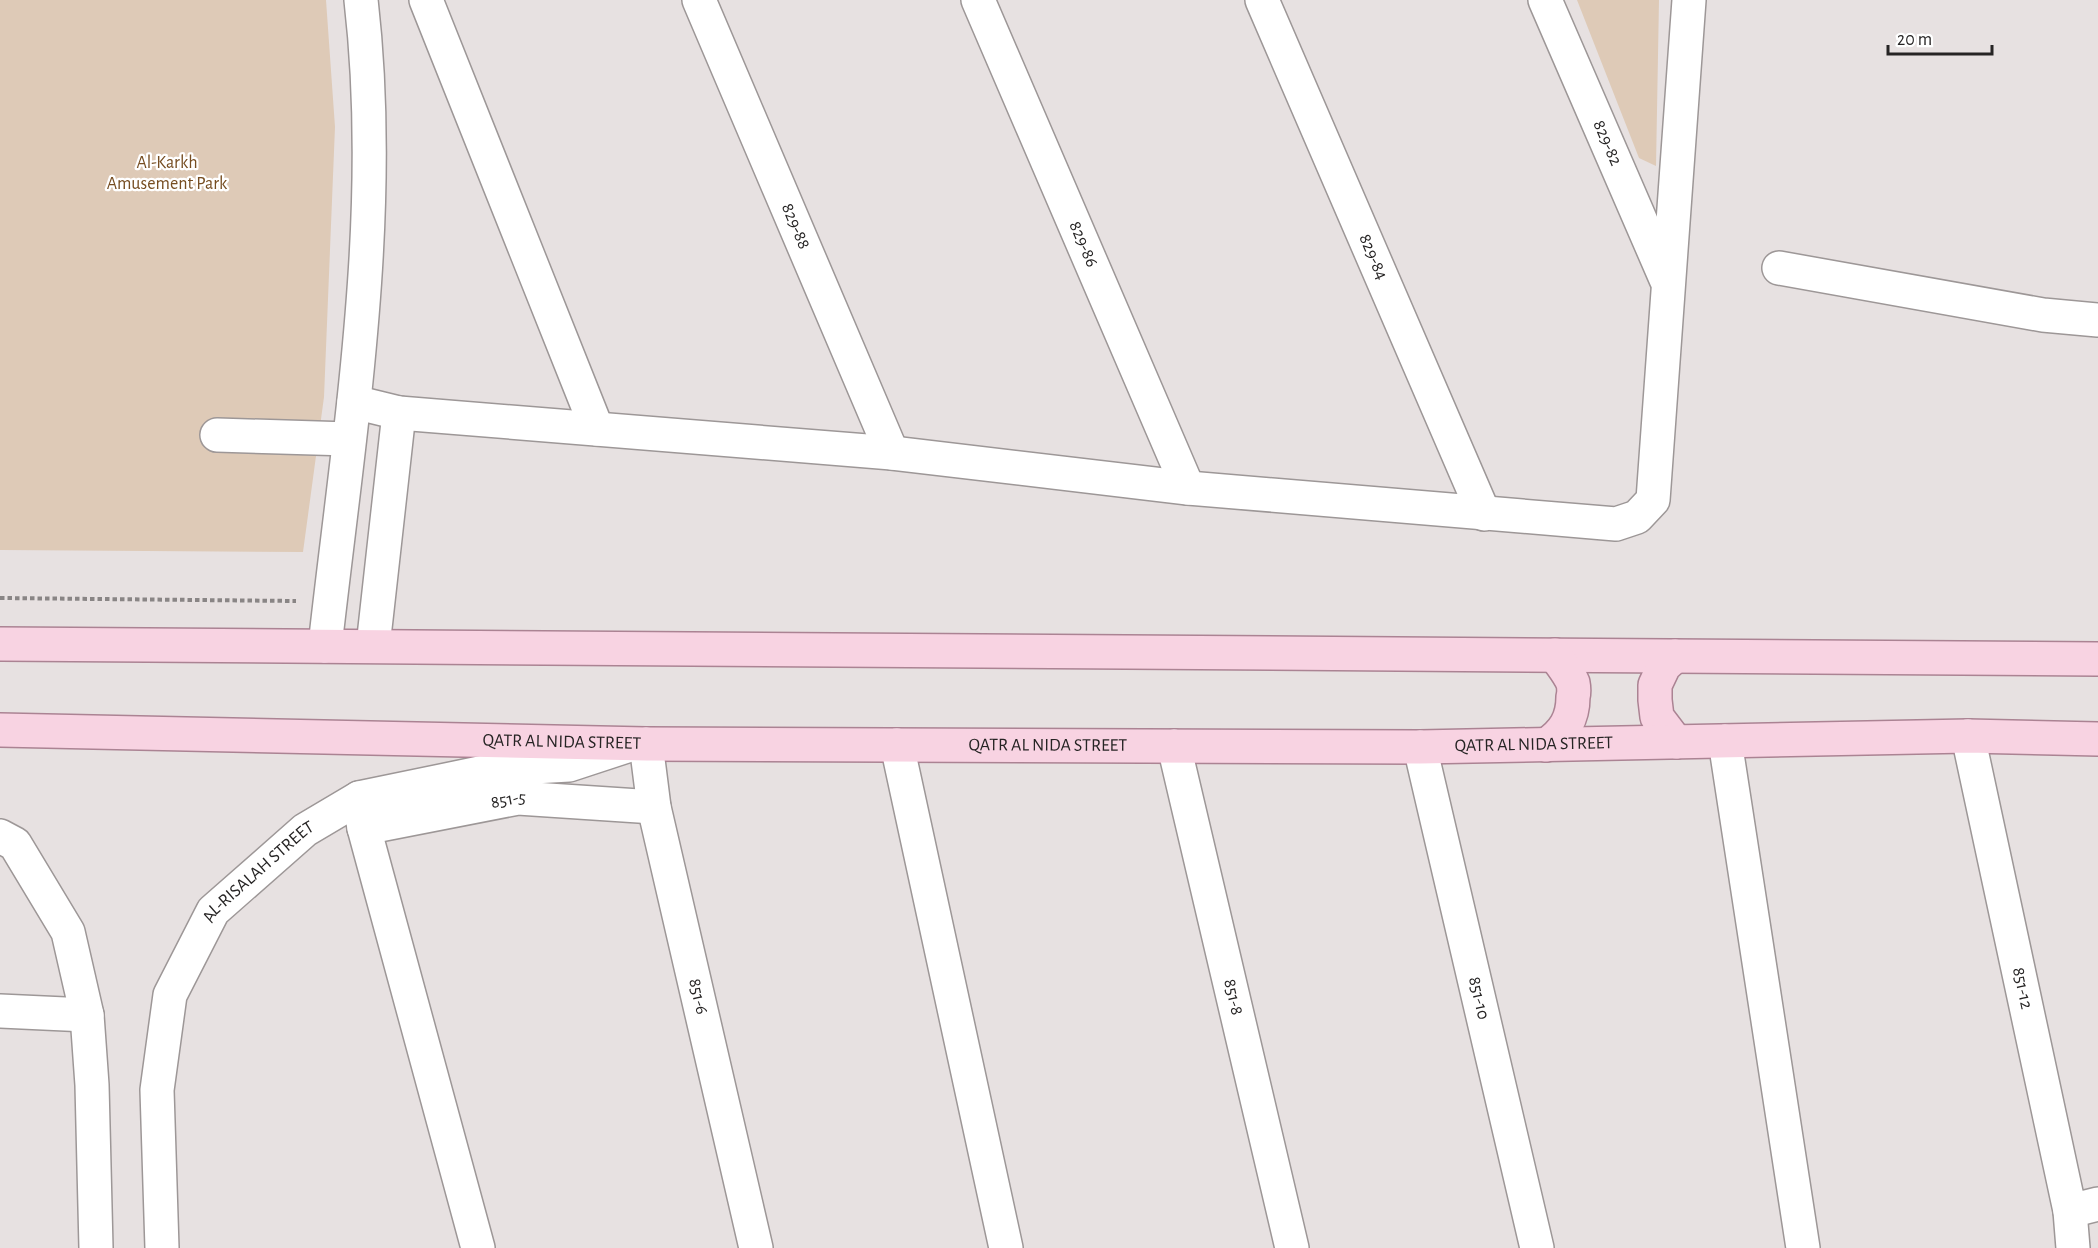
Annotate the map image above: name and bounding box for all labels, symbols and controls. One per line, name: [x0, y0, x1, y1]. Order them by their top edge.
scale bar: [1888, 18, 1992, 56]
text: 20 m: [1897, 31, 1932, 49]
street label: 829-82: [1589, 118, 1625, 168]
park label: Al-Karkh Amusement Park: [107, 154, 228, 193]
street label: 829-88: [778, 201, 813, 252]
street label: 829-86: [1065, 219, 1101, 270]
street label: 829-84: [1355, 231, 1391, 283]
street label: QATR AL NIDA STREET: [482, 731, 641, 753]
street label: QATR AL NIDA STREET: [1454, 734, 1613, 755]
street label: QATR AL NIDA STREET: [969, 736, 1127, 755]
street label: 851-5: [489, 789, 526, 812]
street label: AL-RISALAH STREET: [200, 818, 317, 926]
street label: 851-12: [2009, 966, 2035, 1011]
street label: 851-10: [1465, 975, 1492, 1021]
street label: 851-6: [685, 977, 711, 1016]
street label: 851-8: [1220, 977, 1246, 1017]

